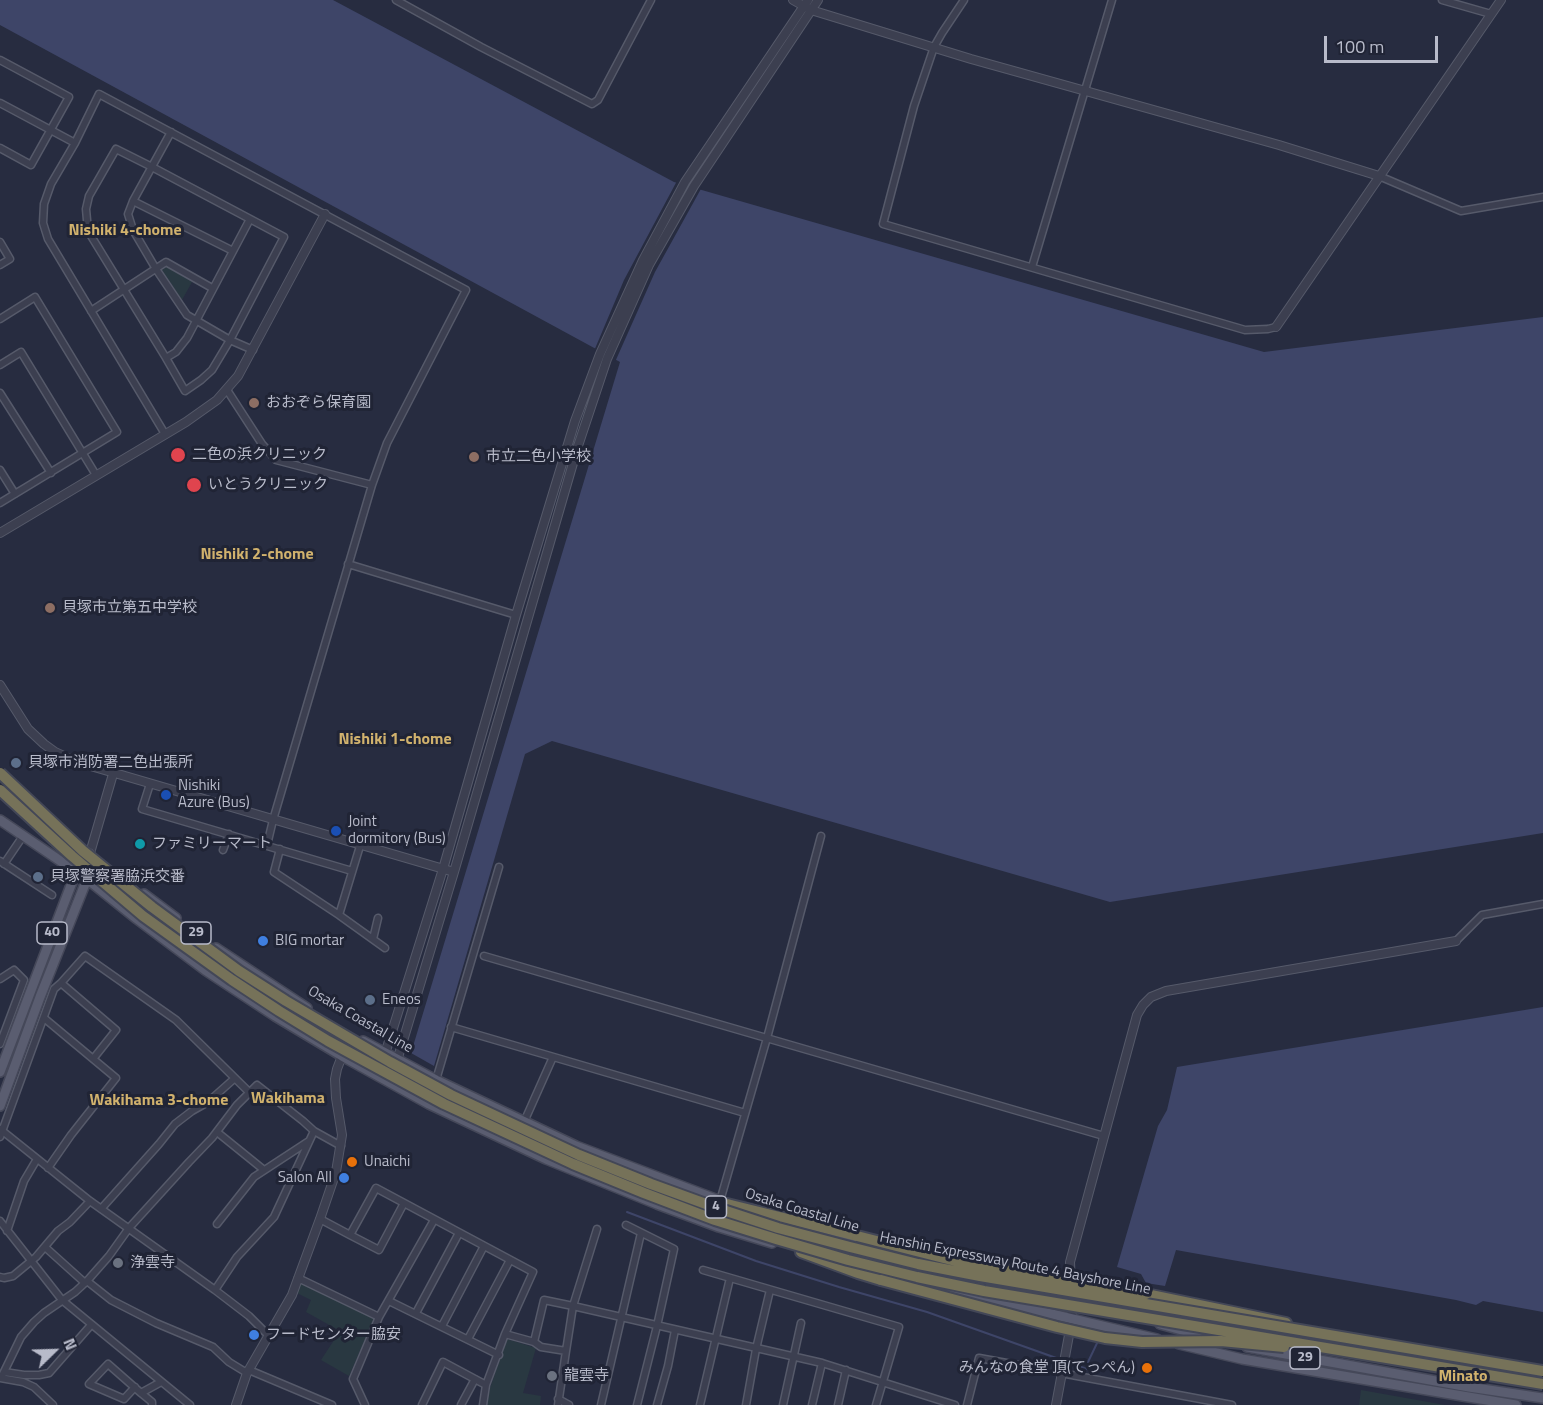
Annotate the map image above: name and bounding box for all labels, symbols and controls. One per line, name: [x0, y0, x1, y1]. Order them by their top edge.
scale bar: [1327, 24, 1441, 62]
text: 100 m: [1335, 33, 1384, 60]
district label: Nishiki 4-chome: [68, 221, 182, 241]
place label: おおぞら保育園: [266, 394, 371, 412]
marker: おおぞら保育園: [247, 396, 261, 410]
marker: 二色の浜クリニック: [169, 446, 187, 464]
place label: 二色の浜クリニック: [192, 446, 327, 464]
place label: 市立二色小学校: [486, 448, 591, 466]
marker: 市立二色小学校: [467, 450, 481, 464]
marker: いとうクリニック: [185, 476, 203, 494]
place label: いとうクリニック: [208, 476, 328, 494]
district label: Nishiki 2-chome: [200, 545, 314, 565]
place label: 貝塚市立第五中学校: [62, 599, 197, 617]
marker: 貝塚市立第五中学校: [43, 601, 57, 615]
district label: Nishiki 1-chome: [338, 730, 452, 750]
place label: 貝塚市消防署二色出張所: [28, 754, 193, 772]
marker: 貝塚市消防署二色出張所: [9, 756, 23, 770]
place label: Nishiki Azure (Bus): [178, 777, 250, 812]
marker: Nishiki Azure (Bus): [159, 788, 173, 802]
place label: Joint dormitory (Bus): [348, 813, 446, 848]
marker: Joint dormitory (Bus): [329, 824, 343, 838]
place label: ファミリーマート: [152, 835, 272, 853]
marker: ファミリーマート: [133, 837, 147, 851]
place label: 貝塚警察署脇浜交番: [50, 868, 185, 886]
marker: 貝塚警察署脇浜交番: [31, 870, 45, 884]
road number: 40: [37, 922, 67, 944]
road number: 29: [181, 922, 211, 944]
place label: BIG mortar: [275, 932, 344, 950]
marker: BIG mortar: [256, 934, 270, 948]
street label: Osaka Coastal Line: [304, 983, 416, 1057]
place label: Eneos: [382, 991, 421, 1009]
marker: Eneos: [363, 993, 377, 1007]
district label: Wakihama: [251, 1089, 325, 1109]
district label: Wakihama 3-chome: [90, 1091, 228, 1111]
place label: Unaichi: [364, 1153, 410, 1171]
marker: Unaichi: [345, 1155, 359, 1169]
place label: Salon All: [278, 1169, 332, 1187]
marker: Salon All: [337, 1171, 351, 1185]
street label: Osaka Coastal Line: [743, 1185, 861, 1237]
road number: 4: [706, 1196, 726, 1218]
street label: Hanshin Expressway Route 4 Bayshore Line: [878, 1229, 1152, 1299]
place label: 浄雲寺: [130, 1254, 175, 1272]
marker: 浄雲寺: [111, 1256, 125, 1270]
north arrow: [24, 1321, 84, 1381]
place label: フードセンター脇安: [266, 1326, 401, 1344]
marker: フードセンター脇安: [247, 1328, 261, 1342]
text: N: [57, 1334, 84, 1354]
road number: 29: [1290, 1347, 1320, 1369]
place label: みんなの食堂 頂(てっぺん): [959, 1359, 1135, 1377]
marker: みんなの食堂 頂(てっぺん): [1140, 1361, 1154, 1375]
place label: 龍雲寺: [564, 1367, 609, 1385]
district label: Minato: [1438, 1367, 1488, 1387]
marker: 龍雲寺: [545, 1369, 559, 1383]

